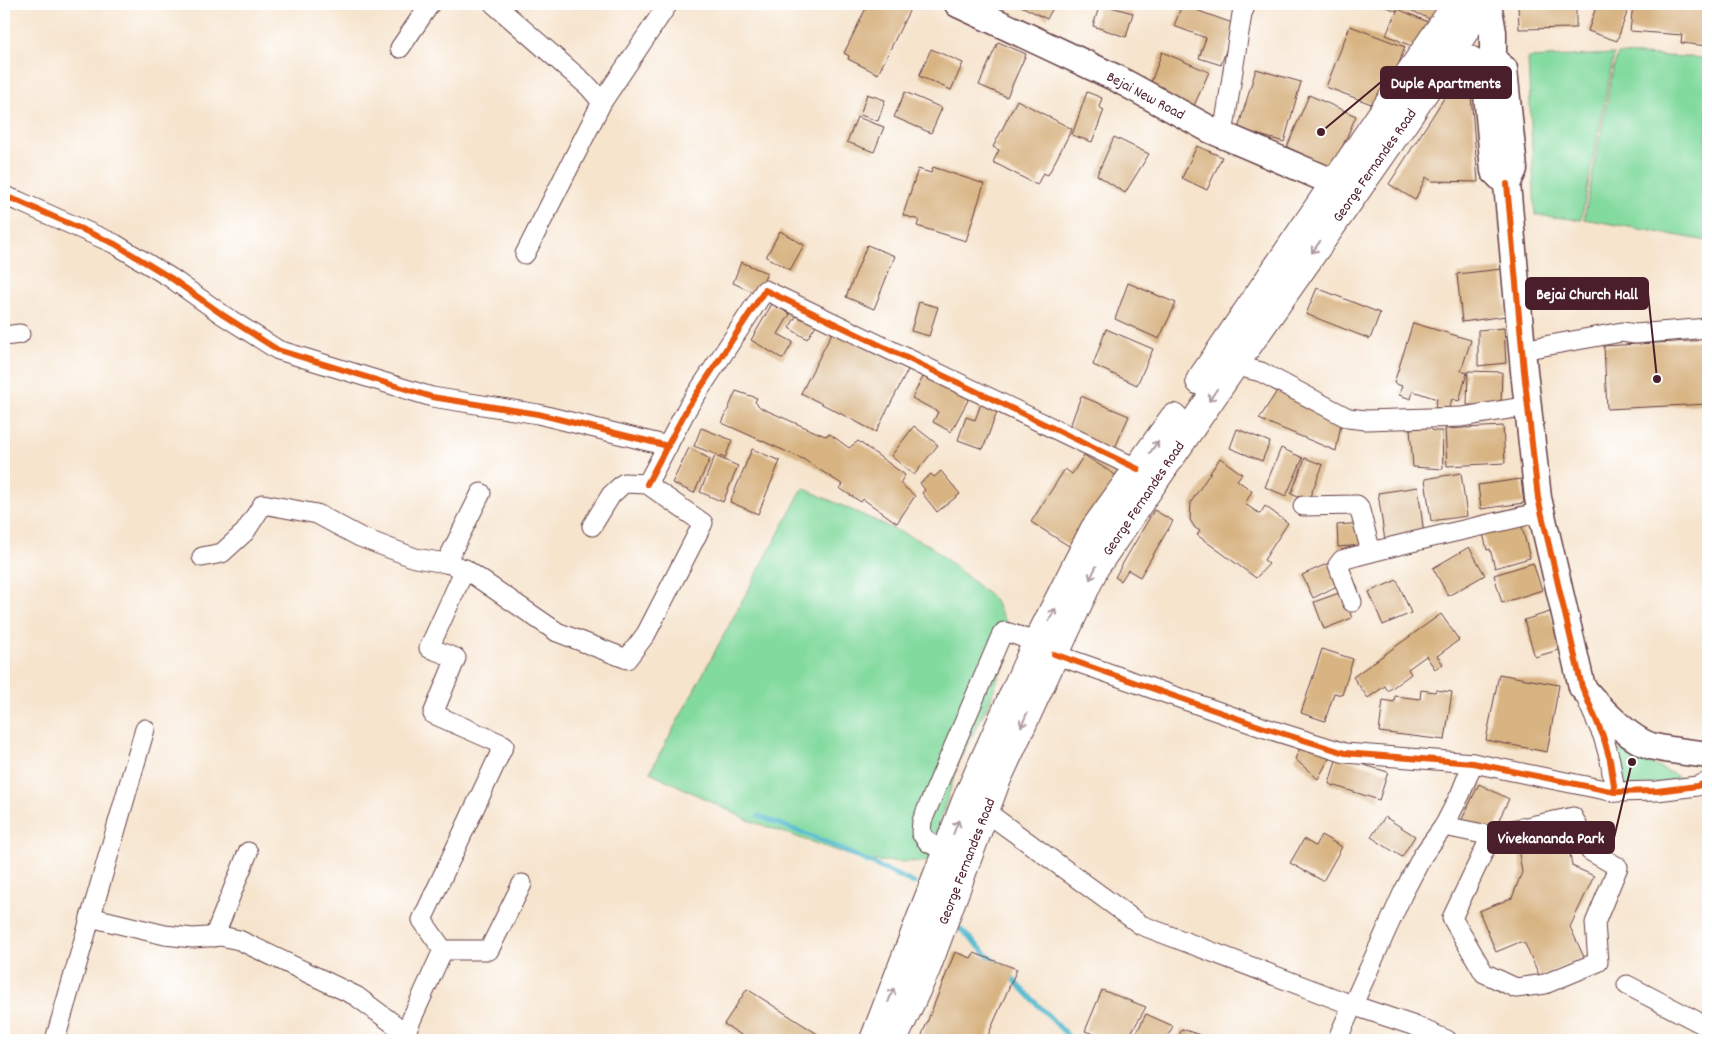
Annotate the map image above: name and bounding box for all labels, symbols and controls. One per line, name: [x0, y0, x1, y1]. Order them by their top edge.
street label: Bejai New Road: [1102, 67, 1188, 127]
callout: Duple Apartments: [1381, 67, 1511, 98]
text: Duple Apartments: [1391, 73, 1502, 96]
street label: George Fernandes Road: [1328, 105, 1423, 227]
one-way arrow: [1311, 240, 1321, 254]
callout: Bejai Church Hall: [1526, 278, 1648, 309]
text: Bejai Church Hall: [1536, 284, 1638, 307]
one-way arrow: [1208, 387, 1218, 401]
street label: George Fernandes Road: [1098, 437, 1191, 561]
one-way arrow: [1149, 440, 1159, 454]
one-way arrow: [1088, 565, 1098, 580]
one-way arrow: [1048, 608, 1057, 623]
one-way arrow: [1019, 712, 1029, 727]
street label: George Fernandes Road: [934, 795, 1002, 928]
one-way arrow: [952, 820, 961, 835]
callout: Vivekananda Park: [1488, 822, 1614, 853]
text: Vivekananda Park: [1498, 828, 1605, 851]
one-way arrow: [887, 988, 896, 1003]

